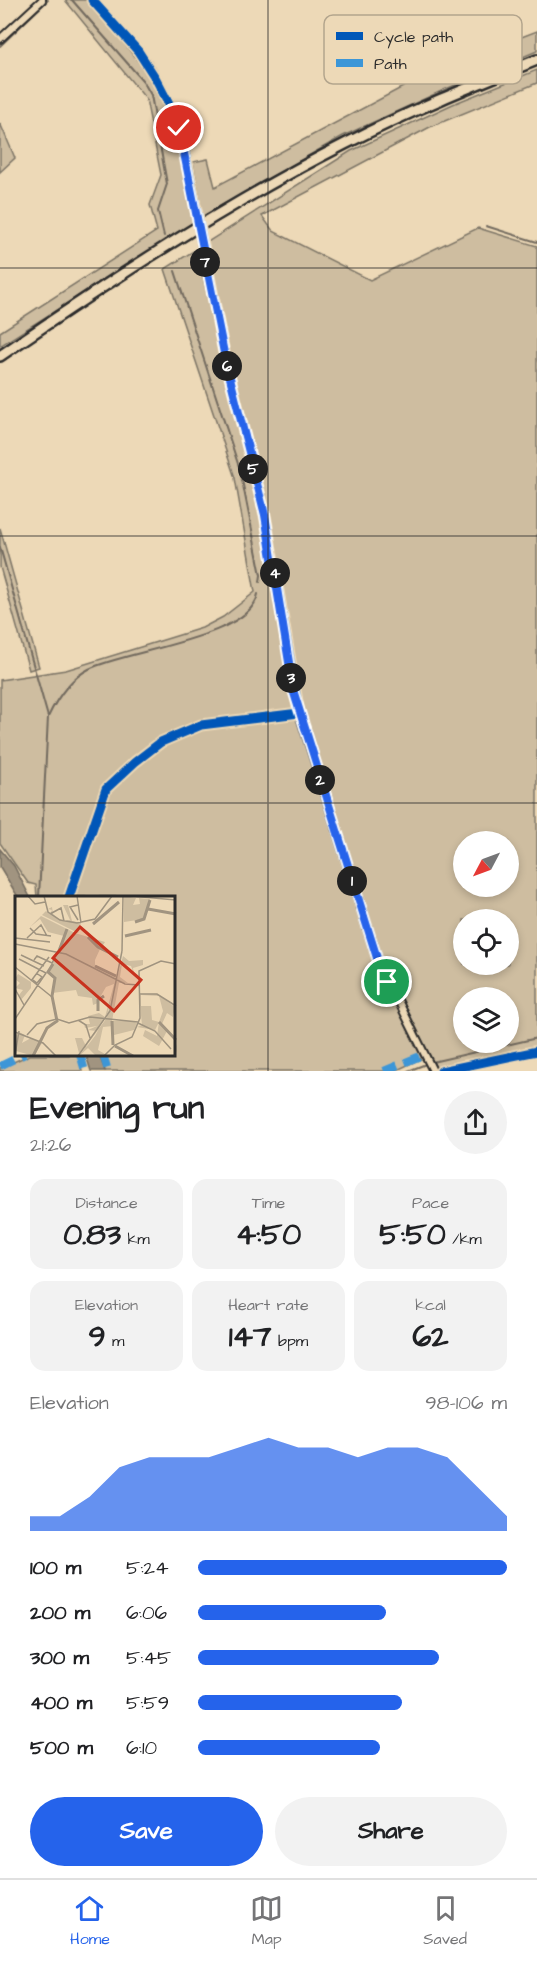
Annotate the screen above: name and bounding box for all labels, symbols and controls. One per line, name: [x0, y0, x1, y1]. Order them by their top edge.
legend: [324, 15, 522, 84]
text: Cycle path: [374, 26, 453, 49]
text: Path: [374, 53, 407, 75]
pin: [153, 102, 204, 153]
icon: check: [162, 111, 195, 144]
pin: 7: [190, 247, 220, 277]
text: 7: [200, 251, 210, 273]
pin: 6: [212, 351, 242, 381]
text: 6: [222, 355, 232, 377]
pin: 5: [238, 454, 268, 484]
text: 5: [247, 458, 259, 480]
pin: 4: [260, 558, 290, 588]
text: 4: [270, 562, 280, 584]
pin: 3: [276, 663, 306, 693]
text: 3: [287, 667, 295, 689]
pin: 2: [305, 765, 335, 795]
text: 2: [315, 769, 325, 791]
north arrow: [453, 831, 519, 897]
map controls: [453, 831, 519, 1053]
pin: 1: [337, 866, 367, 896]
text: 1: [351, 870, 353, 892]
inset map: [15, 896, 176, 1056]
button: locate: [453, 909, 519, 975]
pin: [361, 956, 412, 1007]
icon: arrive: [370, 965, 403, 998]
button: layers: [453, 987, 519, 1053]
text: Evening run: [30, 1085, 204, 1131]
button: share: [444, 1091, 507, 1154]
text: 21:26: [30, 1131, 71, 1159]
text: Distance: [75, 1192, 138, 1214]
text: Time: [252, 1192, 285, 1214]
text: Pace: [412, 1192, 449, 1214]
text: 0.83: [63, 1214, 121, 1256]
text: 4:50: [236, 1214, 301, 1256]
text: 5:50: [379, 1214, 446, 1256]
text: km: [121, 1228, 150, 1250]
text: /km: [446, 1228, 482, 1250]
text: Elevation: [75, 1294, 138, 1316]
text: Heart rate: [228, 1294, 309, 1316]
text: kcal: [415, 1294, 446, 1316]
text: 9: [89, 1316, 106, 1358]
text: 147: [229, 1316, 271, 1358]
text: 62: [413, 1316, 448, 1358]
text: m: [106, 1330, 124, 1352]
text: bpm: [271, 1330, 308, 1352]
text: Elevation: [30, 1389, 109, 1417]
text: 98–106 m: [425, 1389, 507, 1417]
text: 100 m: [30, 1554, 81, 1582]
text: 5:24: [126, 1554, 169, 1582]
text: 200 m: [30, 1599, 90, 1627]
text: 6:06: [126, 1599, 167, 1627]
text: 300 m: [30, 1644, 89, 1672]
text: 5:45: [126, 1644, 171, 1672]
text: 400 m: [30, 1689, 92, 1717]
text: 5:59: [126, 1689, 169, 1717]
text: 500 m: [30, 1734, 93, 1762]
text: 6:10: [126, 1734, 157, 1762]
button: Save: [30, 1797, 263, 1866]
button: Share: [275, 1797, 507, 1866]
tab: Home: [70, 1892, 110, 1950]
tab: Map: [250, 1892, 283, 1950]
tab: Saved: [423, 1892, 467, 1950]

